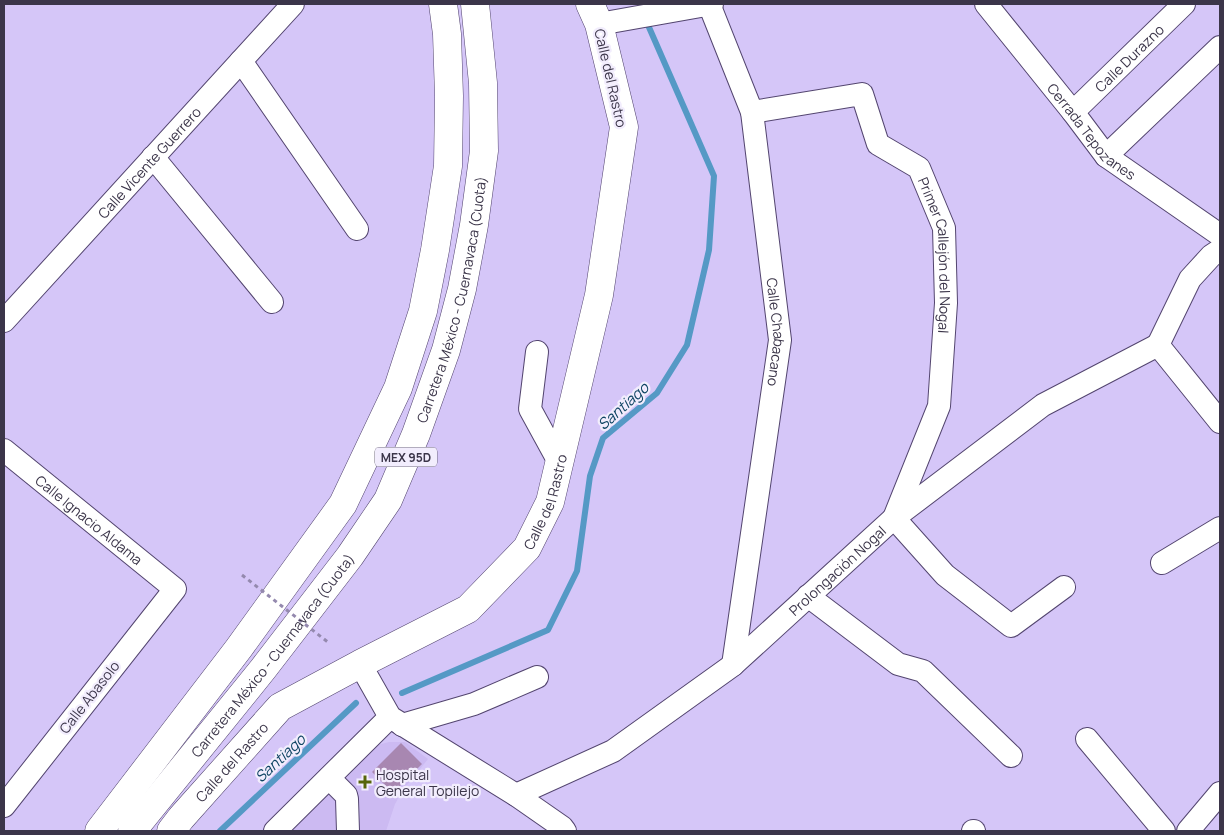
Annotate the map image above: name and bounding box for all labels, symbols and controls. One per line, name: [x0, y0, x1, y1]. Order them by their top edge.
street label: Calle Durazno: [1090, 20, 1168, 96]
street label: Calle del Rastro: [590, 27, 632, 129]
street label: Cerrada Tepozanes: [1044, 79, 1140, 184]
street label: Calle Vicente Guerrero: [93, 102, 205, 222]
street label: Primer Callejón del Nogal: [914, 174, 956, 334]
street label: Carretera México - Cuernavaca (Cuota): [411, 175, 490, 425]
street label: Calle Chabacano: [763, 277, 790, 388]
water label: Santiago: [593, 377, 654, 435]
road number: MEX 95D: [375, 448, 437, 467]
street label: Calle del Rastro: [518, 452, 571, 553]
street label: Calle Ignacio Aldama: [32, 470, 147, 569]
street label: Prolongación Nogal: [784, 521, 890, 619]
street label: Carretera México - Cuernavaca (Cuota): [186, 549, 358, 761]
street label: Calle Abasolo: [55, 657, 123, 737]
street label: Calle del Rastro: [191, 718, 272, 805]
water label: Santiago: [250, 728, 311, 787]
place label: Hospital General Topilejo: [376, 765, 479, 800]
marker: Hospital General Topilejo: [358, 775, 372, 789]

